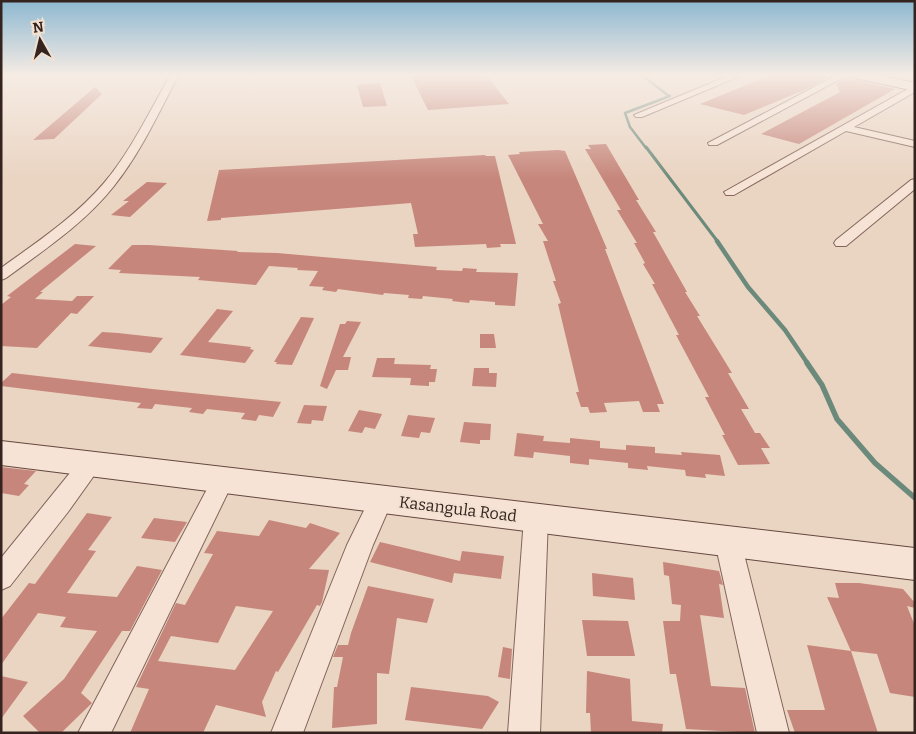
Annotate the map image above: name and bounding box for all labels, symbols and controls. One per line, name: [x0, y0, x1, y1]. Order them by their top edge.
north arrow: [15, 15, 65, 65]
text: N: [32, 18, 45, 37]
street label: Kasangula Road: [398, 492, 519, 526]

